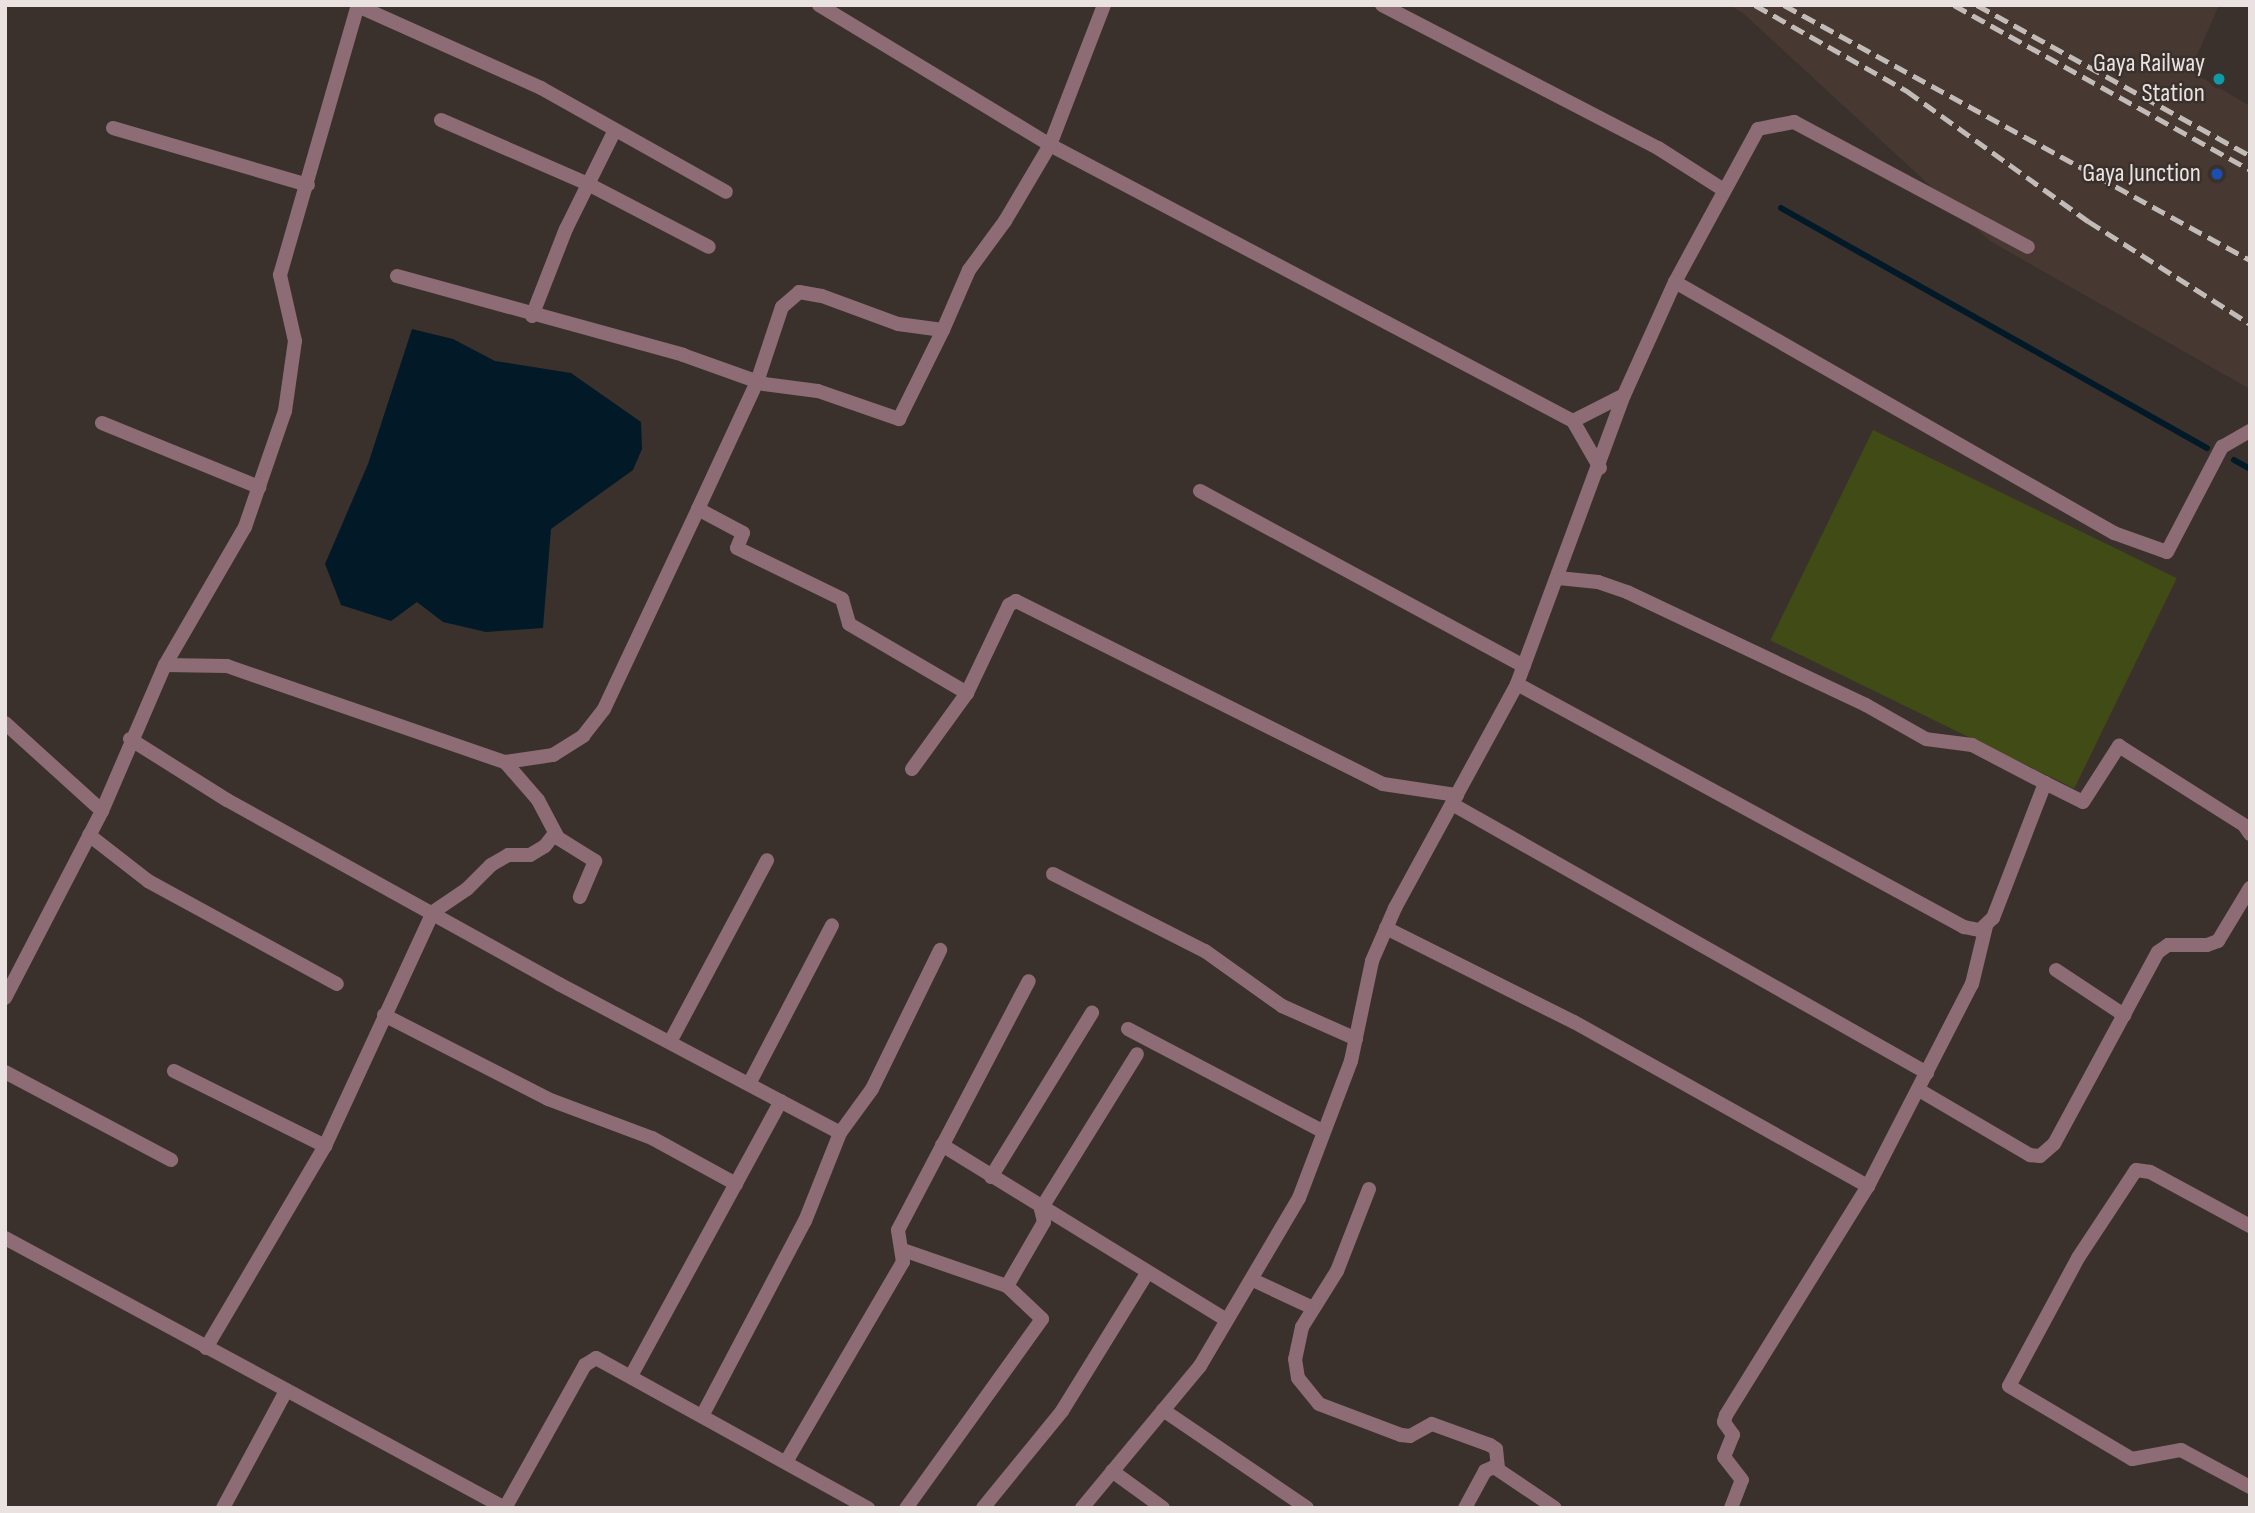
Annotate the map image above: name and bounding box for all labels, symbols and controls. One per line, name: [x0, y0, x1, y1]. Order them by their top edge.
place label: Gaya Railway Station: [2093, 48, 2205, 110]
marker: Gaya Railway Station: [2211, 71, 2227, 87]
place label: Gaya Junction: [2082, 158, 2201, 190]
marker: Gaya Junction: [2207, 164, 2227, 184]

